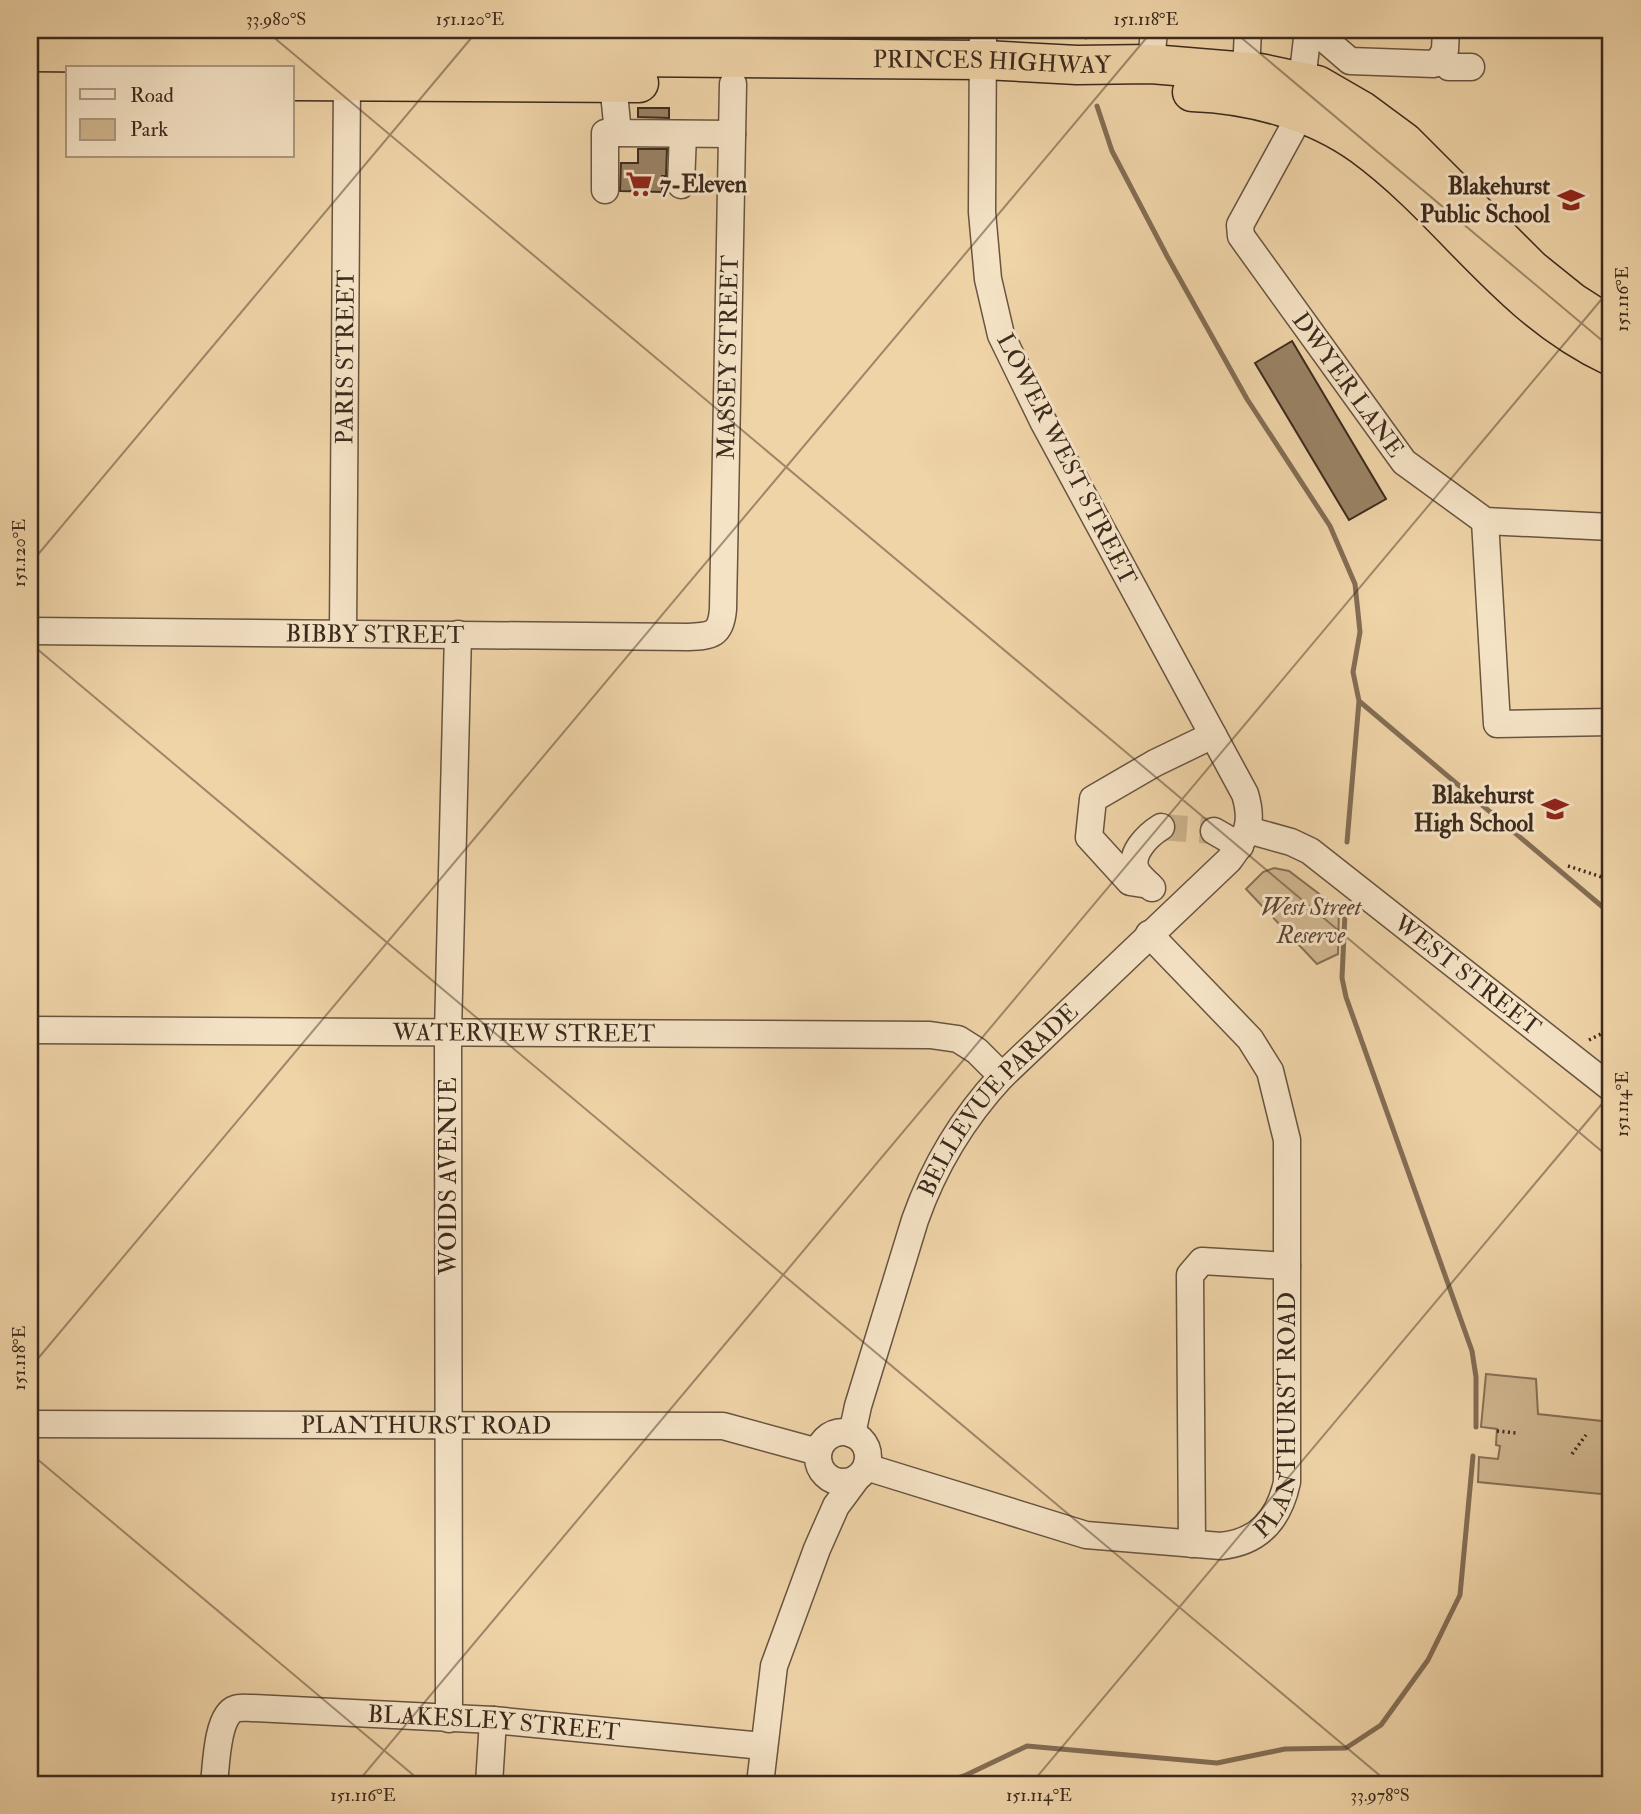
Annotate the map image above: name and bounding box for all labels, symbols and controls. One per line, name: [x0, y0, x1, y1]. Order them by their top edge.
text: 33.980°S: [246, 8, 306, 31]
text: 151.120°E: [436, 8, 504, 31]
text: 151.118°E: [1114, 8, 1178, 31]
street label: PRINCES HIGHWAY: [873, 44, 1112, 81]
legend: [66, 66, 294, 158]
text: Road: [130, 82, 175, 109]
text: Park: [130, 116, 168, 143]
supermarket icon: 7-Eleven: [624, 169, 654, 199]
place label: 7-Eleven: [660, 169, 748, 200]
place label: Blakehurst Public School: [1420, 171, 1551, 230]
school or university icon: Blakehurst Public School: [1556, 185, 1586, 215]
street label: MASSEY STREET: [711, 255, 746, 460]
text: 151.116°E: [1611, 266, 1634, 332]
street label: PARIS STREET: [329, 269, 362, 444]
street label: DWYER LANE: [1285, 306, 1411, 464]
street label: LOWER WEST STREET: [989, 328, 1144, 591]
text: 151.120°E: [8, 519, 31, 587]
street label: BIBBY STREET: [285, 618, 465, 651]
place label: Blakehurst High School: [1414, 780, 1535, 839]
school or university icon: Blakehurst High School: [1540, 794, 1570, 824]
park label: West Street Reserve: [1261, 892, 1362, 951]
street label: WEST STREET: [1386, 907, 1547, 1043]
street label: BELLEVUE PARADE: [911, 997, 1085, 1201]
street label: WATERVIEW STREET: [392, 1017, 656, 1049]
text: 151.114°E: [1611, 1071, 1634, 1137]
street label: WOIDS AVENUE: [433, 1077, 464, 1276]
street label: PLANTHURST ROAD: [1248, 1292, 1305, 1545]
text: 151.118°E: [8, 1326, 31, 1390]
street label: PLANTHURST ROAD: [301, 1410, 551, 1442]
street label: BLAKESLEY STREET: [367, 1699, 622, 1748]
text: 151.116°E: [330, 1784, 396, 1807]
text: 151.114°E: [1006, 1784, 1072, 1807]
text: 33.978°S: [1350, 1784, 1410, 1807]

